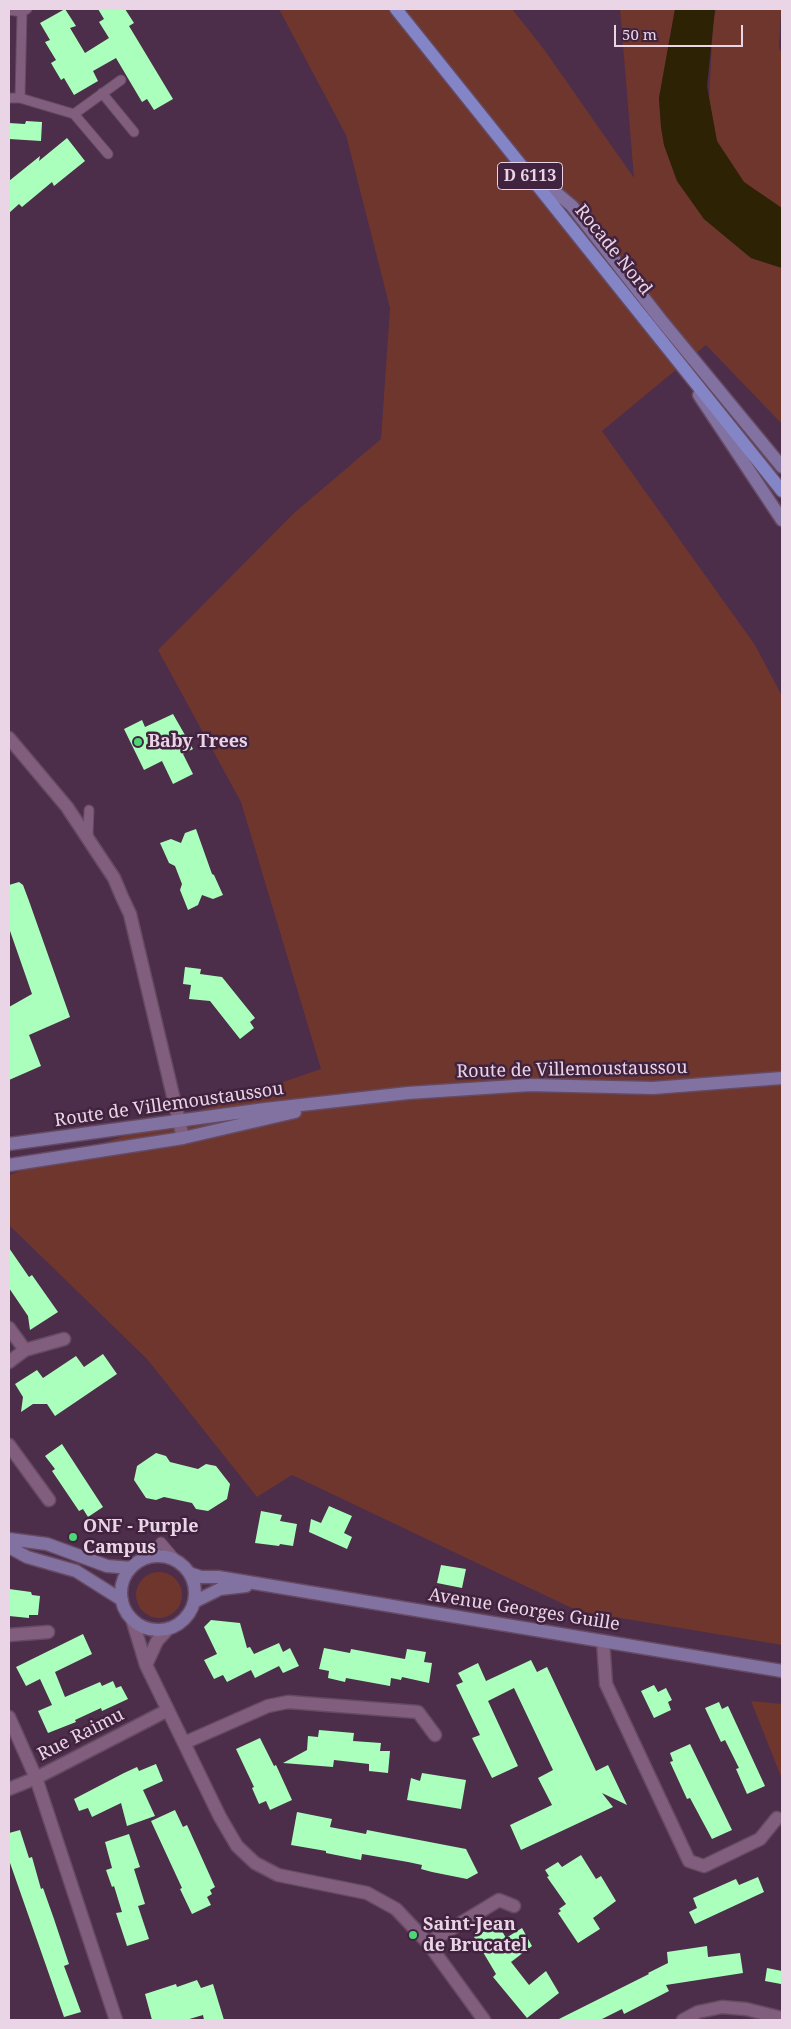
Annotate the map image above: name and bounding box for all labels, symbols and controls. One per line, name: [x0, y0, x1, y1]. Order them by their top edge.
scale bar: [616, 15, 745, 47]
text: 50 m: [622, 24, 657, 44]
road number: D 6113: [498, 162, 562, 190]
street label: Rocade Nord: [570, 200, 656, 300]
place label: Baby Trees: [148, 731, 248, 753]
marker: Baby Trees: [132, 736, 144, 748]
street label: Route de Villemoustaussou: [456, 1057, 688, 1083]
street label: Route de Villemoustaussou: [53, 1078, 285, 1132]
place label: ONF - Purple Campus: [83, 1516, 199, 1558]
marker: ONF - Purple Campus: [67, 1531, 79, 1543]
street label: Avenue Georges Guille: [427, 1584, 621, 1636]
street label: Rue Raimu: [34, 1704, 128, 1766]
place label: Saint-Jean de Brucatel: [423, 1914, 527, 1956]
marker: Saint-Jean de Brucatel: [407, 1929, 419, 1941]

